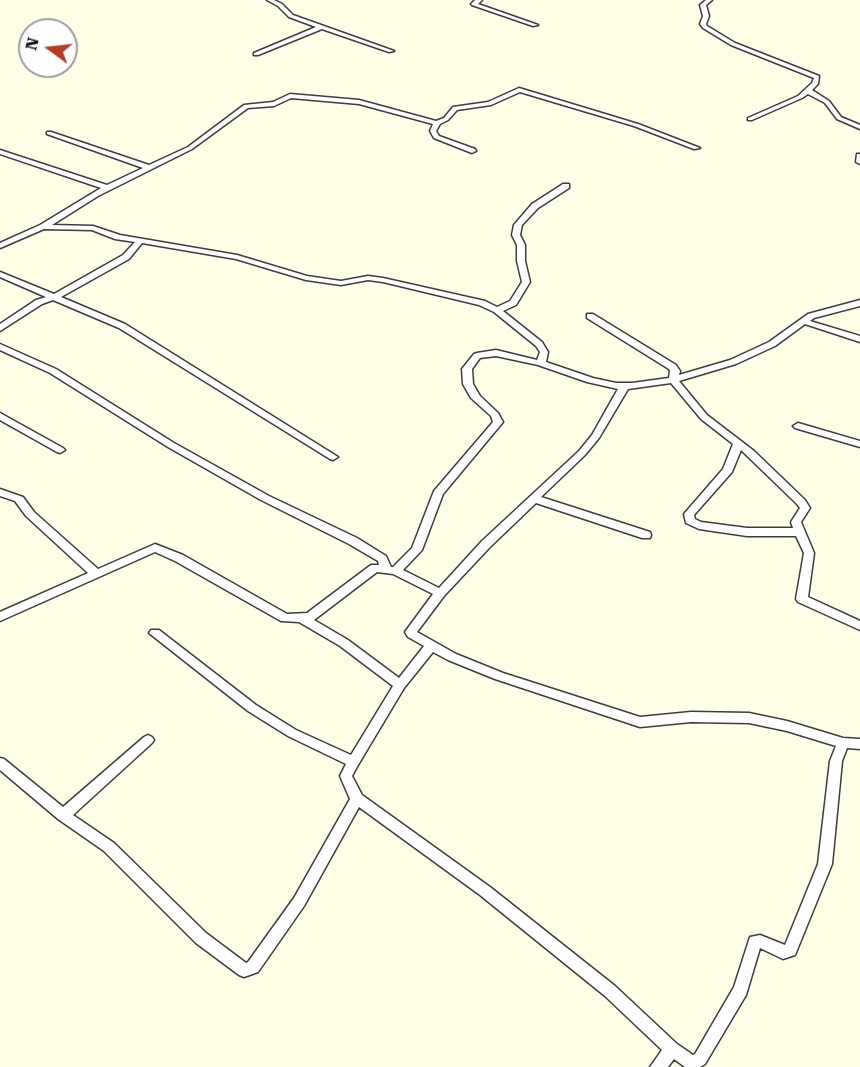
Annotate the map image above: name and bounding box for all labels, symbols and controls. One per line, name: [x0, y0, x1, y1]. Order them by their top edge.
north arrow: [18, 18, 78, 78]
text: N: [21, 35, 43, 52]

